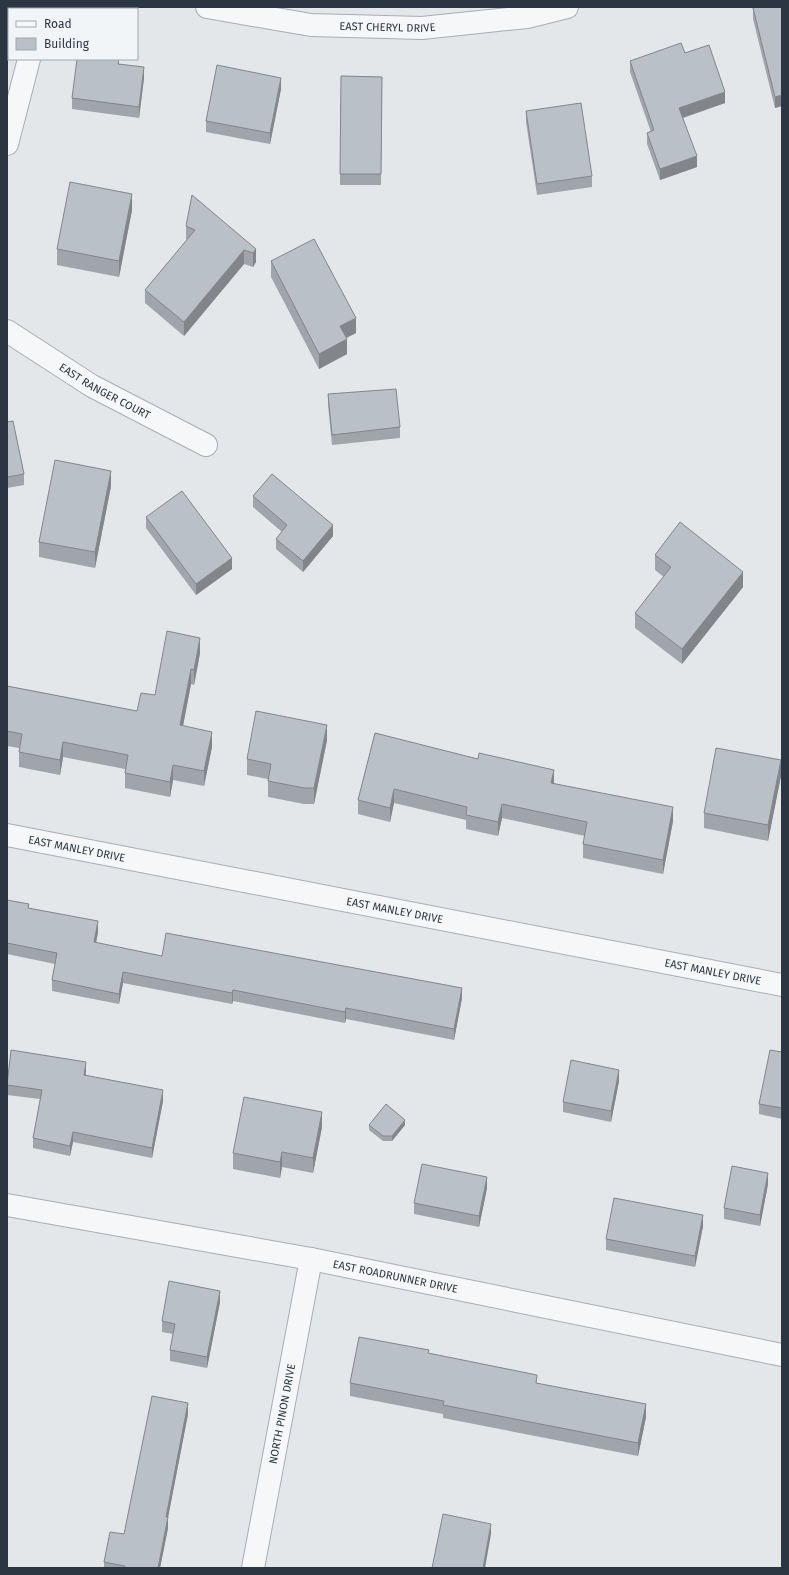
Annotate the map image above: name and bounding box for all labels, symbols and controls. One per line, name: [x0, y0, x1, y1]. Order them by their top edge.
legend: [8, 8, 138, 60]
text: Road: [44, 17, 72, 31]
street label: EAST CHERYL DRIVE: [339, 19, 436, 35]
text: Building: [44, 37, 90, 51]
street label: EAST RANGER COURT: [57, 360, 153, 422]
street label: EAST MANLEY DRIVE: [27, 833, 126, 864]
street label: EAST MANLEY DRIVE: [345, 894, 444, 926]
street label: EAST MANLEY DRIVE: [663, 956, 762, 987]
street label: EAST ROADRUNNER DRIVE: [332, 1257, 459, 1295]
street label: NORTH PINON DRIVE: [266, 1362, 298, 1465]

